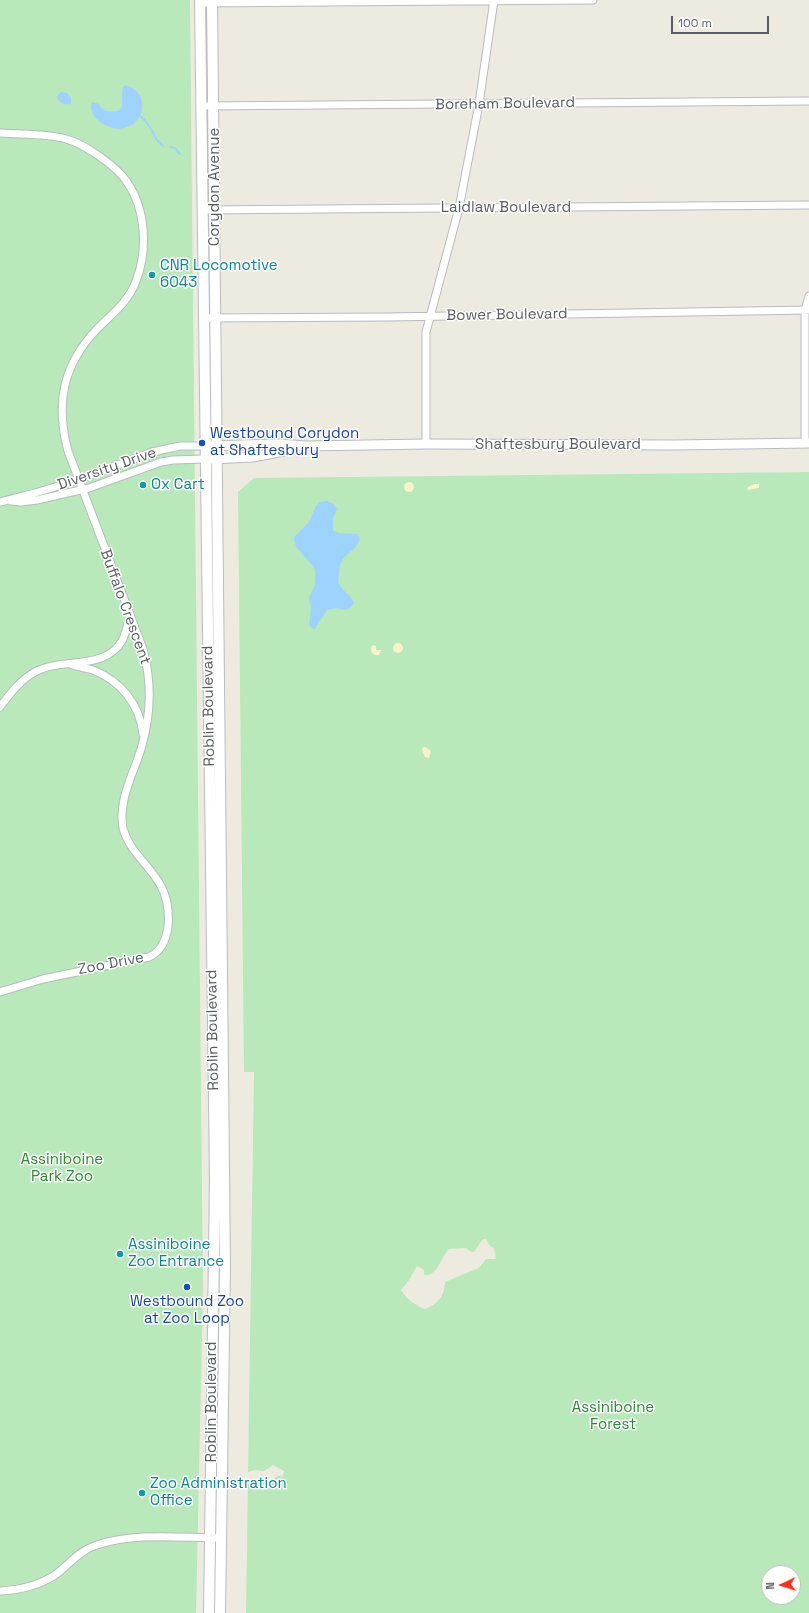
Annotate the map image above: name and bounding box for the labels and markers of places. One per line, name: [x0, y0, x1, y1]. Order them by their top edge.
place label: CNR Locomotive 6043: [160, 257, 278, 292]
marker: CNR Locomotive 6043: [147, 270, 157, 280]
place label: Westbound Corydon at Shaftesbury: [210, 425, 359, 460]
marker: Westbound Corydon at Shaftesbury: [197, 438, 207, 448]
place label: Ox Cart: [151, 476, 205, 494]
marker: Ox Cart: [138, 480, 148, 490]
place label: Assiniboine Zoo Entrance: [128, 1236, 224, 1271]
marker: Assiniboine Zoo Entrance: [115, 1249, 125, 1259]
marker: Westbound Zoo at Zoo Loop: [182, 1282, 192, 1292]
place label: Westbound Zoo at Zoo Loop: [130, 1293, 244, 1328]
place label: Zoo Administration Office: [150, 1475, 287, 1510]
marker: Zoo Administration Office: [137, 1488, 147, 1498]

